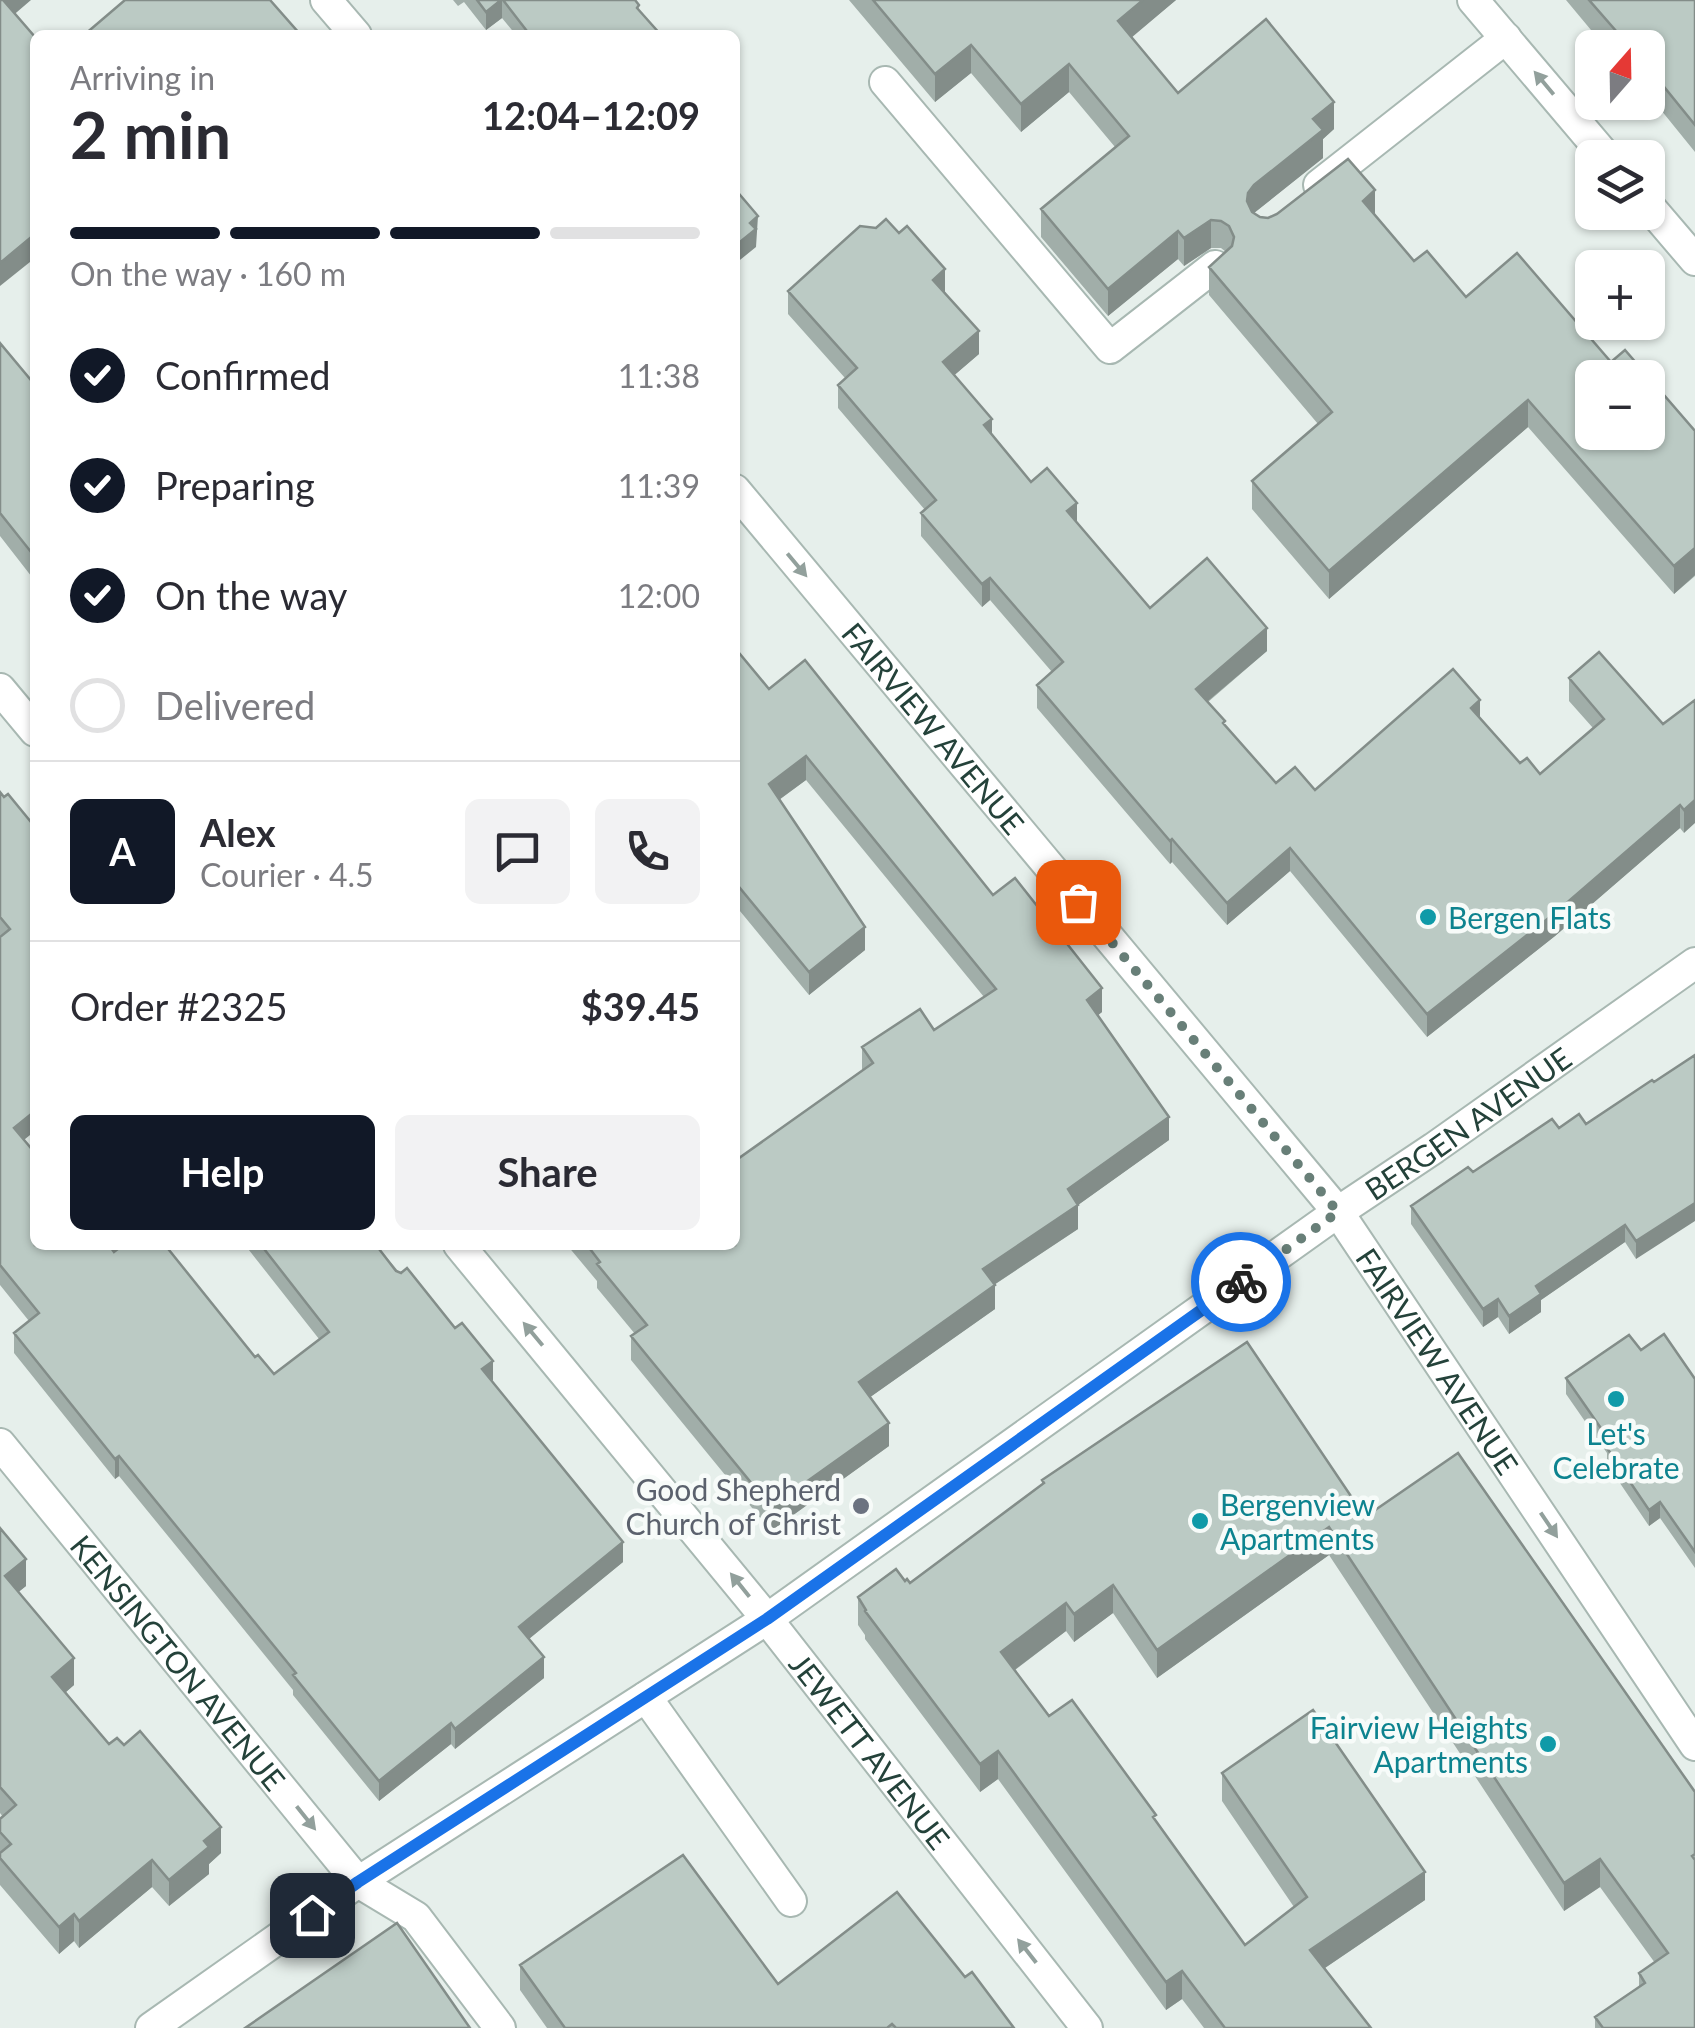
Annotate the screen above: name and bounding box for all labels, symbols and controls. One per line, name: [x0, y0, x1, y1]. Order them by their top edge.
north arrow: [1575, 30, 1665, 120]
map controls: [1575, 30, 1665, 450]
text: Arriving in: [70, 58, 215, 97]
one-way arrow: [1533, 71, 1555, 96]
text: 12:04–12:09: [482, 92, 700, 138]
text: 2 min: [70, 95, 231, 173]
button: layers: [1575, 140, 1665, 230]
button: +: [1575, 250, 1665, 340]
text: On the way · 160 m: [70, 254, 346, 293]
icon: check: [70, 348, 125, 403]
text: Confirmed: [155, 352, 331, 398]
text: 11:38: [618, 356, 700, 395]
button: −: [1575, 360, 1665, 450]
icon: check: [70, 458, 125, 513]
text: Preparing: [155, 462, 315, 508]
text: 11:39: [618, 466, 700, 505]
one-way arrow: [786, 553, 808, 578]
icon: check: [70, 568, 125, 623]
text: On the way: [155, 572, 347, 618]
text: 12:00: [618, 576, 700, 615]
street label: FAIRVIEW AVENUE: [835, 615, 1032, 841]
text: Delivered: [155, 682, 315, 728]
button: chat: [465, 799, 570, 904]
button: phone: [595, 799, 700, 904]
text: Alex: [200, 809, 276, 855]
text: A: [109, 828, 136, 874]
text: Courier · 4.5: [200, 855, 374, 894]
pin: [1036, 860, 1121, 945]
icon: bag: [1051, 875, 1106, 930]
place label: Bergen Flats: [1448, 899, 1611, 935]
marker: Bergen Flats: [1417, 906, 1439, 928]
text: Order #2325: [70, 983, 287, 1029]
text: $39.45: [581, 983, 700, 1029]
street label: BERGEN AVENUE: [1358, 1039, 1578, 1207]
button: Help: [70, 1115, 375, 1230]
button: Share: [395, 1115, 700, 1230]
courier: [1191, 1232, 1291, 1332]
street label: FAIRVIEW AVENUE: [1349, 1241, 1526, 1481]
icon: bike: [1214, 1255, 1269, 1310]
one-way arrow: [523, 1322, 544, 1347]
marker: Let's Celebrate: [1605, 1388, 1627, 1410]
place label: Let's Celebrate: [1552, 1415, 1680, 1485]
place label: Good Shepherd Church of Christ: [625, 1471, 841, 1541]
place label: Bergenview Apartments: [1220, 1486, 1376, 1556]
marker: Good Shepherd Church of Christ: [850, 1495, 872, 1517]
marker: Bergenview Apartments: [1189, 1510, 1211, 1532]
one-way arrow: [1539, 1512, 1558, 1539]
street label: KENSINGTON AVENUE: [64, 1528, 293, 1797]
one-way arrow: [730, 1573, 751, 1598]
street label: JEWETT AVENUE: [783, 1646, 958, 1856]
place label: Fairview Heights Apartments: [1310, 1709, 1528, 1779]
marker: Fairview Heights Apartments: [1537, 1733, 1559, 1755]
one-way arrow: [295, 1805, 316, 1830]
pin: [270, 1873, 355, 1958]
icon: home: [285, 1888, 340, 1943]
one-way arrow: [1017, 1938, 1038, 1964]

